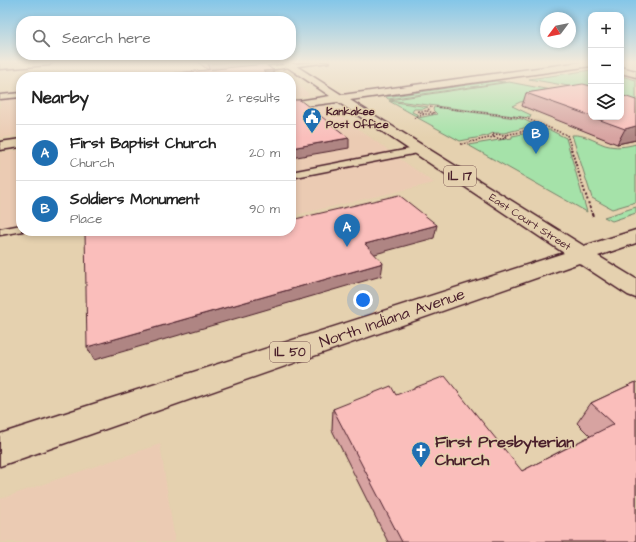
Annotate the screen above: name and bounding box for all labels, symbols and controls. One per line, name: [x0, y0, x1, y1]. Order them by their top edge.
north arrow: [540, 12, 576, 48]
map controls: [588, 12, 624, 120]
button: +: [588, 12, 624, 48]
search box: [16, 16, 296, 60]
icon: search: [30, 27, 52, 49]
text: Search here: [62, 28, 151, 49]
button: −: [588, 48, 624, 84]
button: layers: [588, 84, 624, 120]
text: Nearby: [32, 86, 89, 110]
text: 2 results: [226, 89, 280, 107]
place label: Kankakee Post Office: [326, 104, 389, 132]
public building icon: Kankakee Post Office: [301, 106, 323, 134]
pin: B: [523, 121, 549, 154]
text: First Baptist Church: [70, 133, 216, 154]
text: A: [41, 144, 49, 162]
text: 20 m: [249, 144, 280, 162]
text: Church: [70, 154, 114, 172]
road number: IL 17: [444, 166, 476, 186]
text: Soldiers Monument: [70, 189, 200, 210]
street label: East Court Street: [486, 190, 574, 254]
text: B: [40, 200, 50, 218]
text: 90 m: [249, 200, 280, 218]
text: Place: [70, 210, 102, 228]
pin: A: [334, 214, 360, 247]
street label: North Indiana Avenue: [316, 283, 468, 353]
your location: [353, 290, 373, 310]
road number: IL 50: [270, 342, 310, 362]
place label: First Presbyterian Church: [435, 431, 574, 471]
church icon: First Presbyterian Church: [410, 440, 432, 468]

